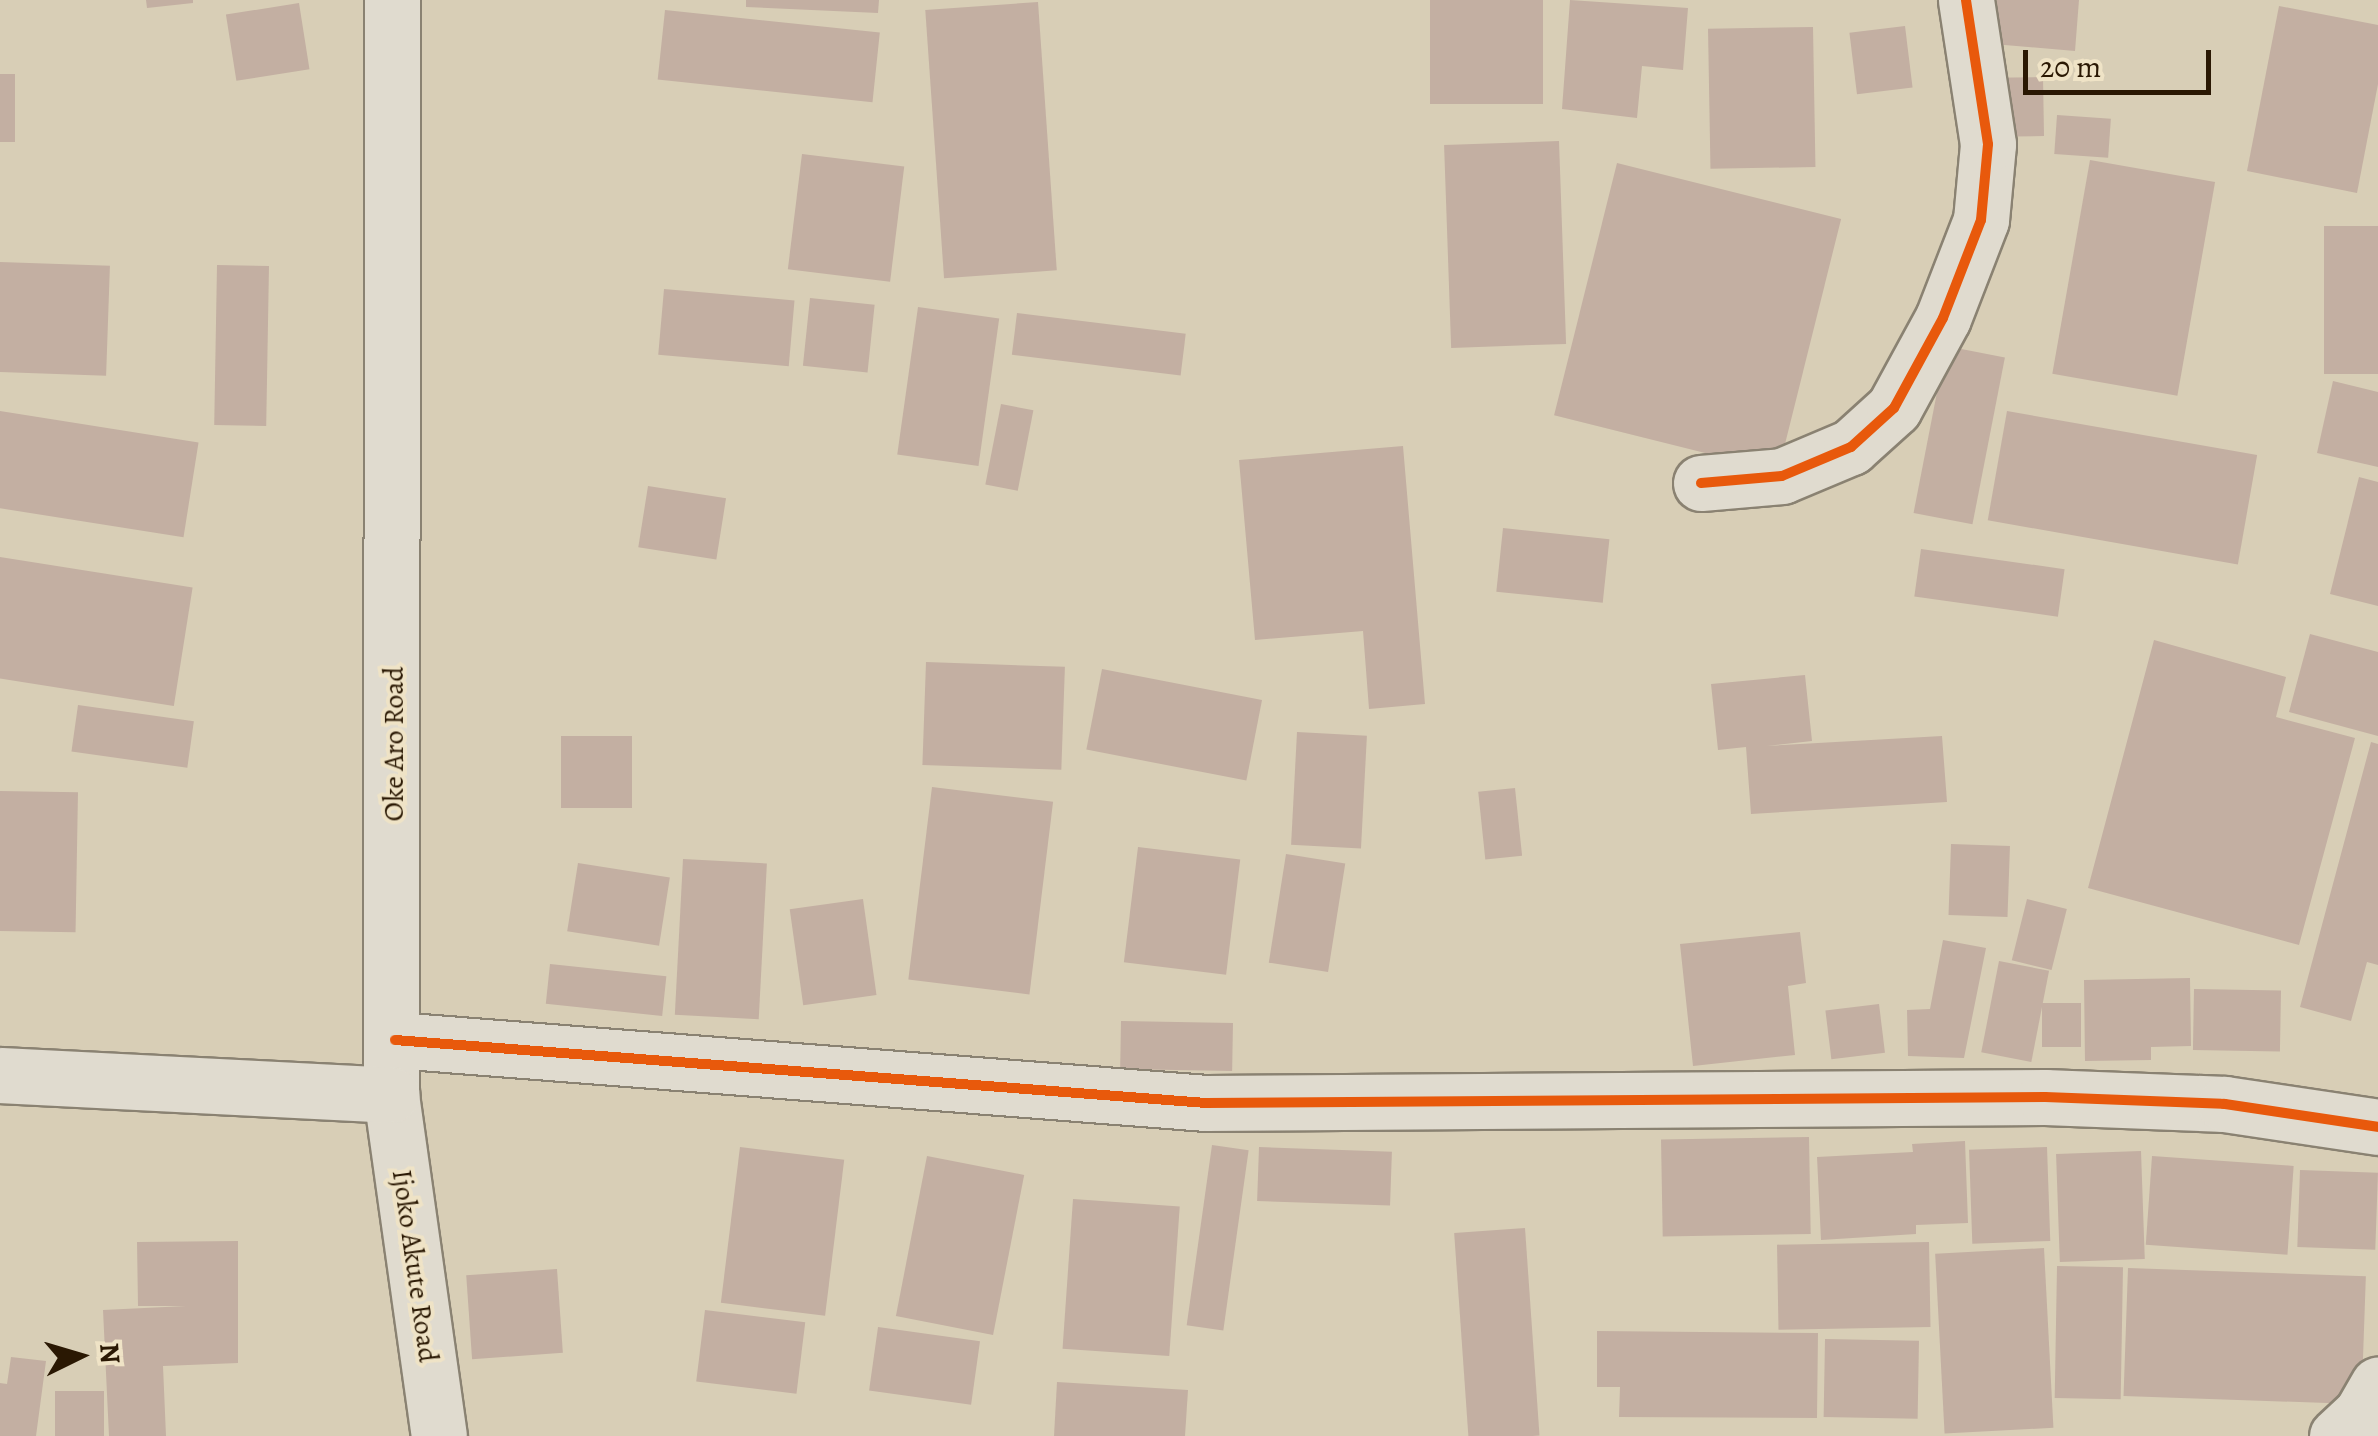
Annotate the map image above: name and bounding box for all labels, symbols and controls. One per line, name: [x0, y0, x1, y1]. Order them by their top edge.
scale bar: [2028, 30, 2216, 92]
text: 20 m: [2040, 47, 2101, 87]
street label: Oke Aro Road: [377, 667, 411, 821]
street label: Ijoko Akute Road: [385, 1167, 445, 1365]
north arrow: [30, 1306, 130, 1406]
text: N: [90, 1342, 130, 1365]

